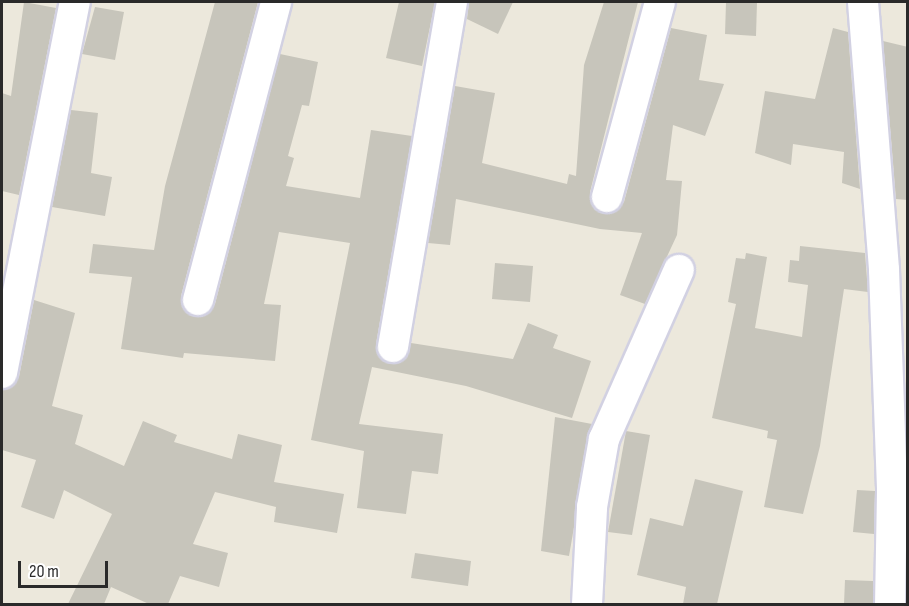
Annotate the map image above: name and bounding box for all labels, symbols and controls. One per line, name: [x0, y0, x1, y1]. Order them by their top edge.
scale bar: [21, 549, 111, 587]
text: 20 m: [29, 561, 59, 582]

